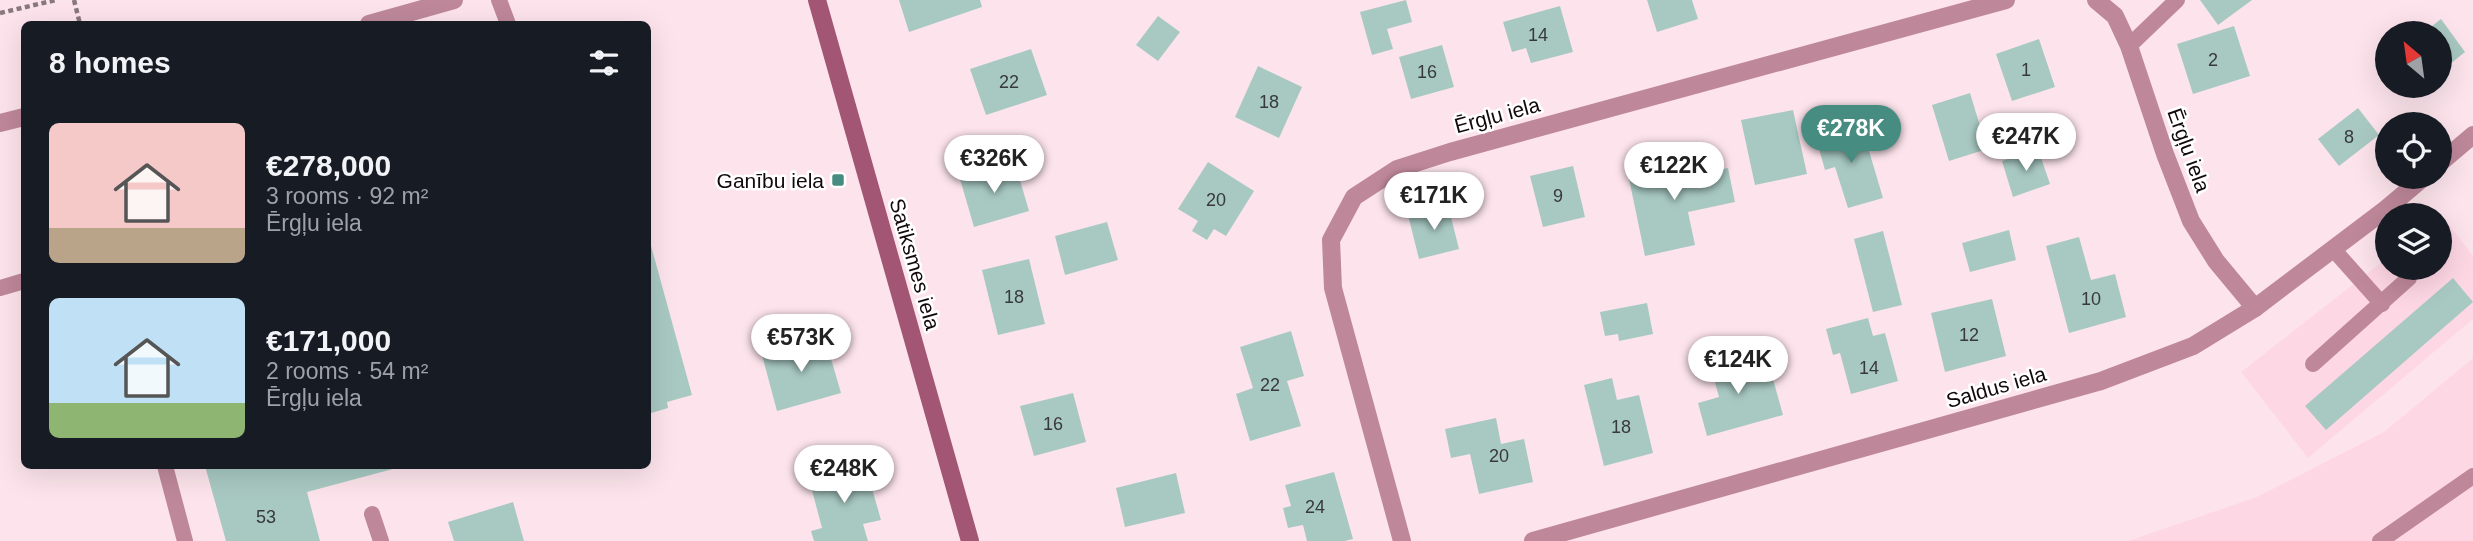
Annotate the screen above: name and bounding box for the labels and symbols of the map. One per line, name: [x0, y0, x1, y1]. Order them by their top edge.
north arrow: [2375, 21, 2452, 98]
house number: 14: [1528, 25, 1548, 45]
house number: 2: [2208, 50, 2218, 70]
house number: 1: [2021, 60, 2031, 80]
house number: 16: [1417, 62, 1437, 82]
house number: 22: [999, 72, 1019, 92]
house number: 18: [1259, 92, 1279, 112]
street label: Ērgļu iela: [1452, 92, 1543, 137]
street label: Ērgļu iela: [2163, 105, 2215, 195]
pin: €278K: [1802, 106, 1900, 165]
pin: €247K: [1977, 114, 2075, 173]
house number: 8: [2344, 127, 2354, 147]
pin: €326K: [945, 136, 1043, 195]
pin: €122K: [1625, 142, 1723, 202]
place label: Ganību iela: [717, 169, 824, 192]
marker: Ganību iela: [830, 172, 846, 188]
pin: €171K: [1385, 173, 1483, 232]
house number: 9: [1553, 186, 1563, 206]
house number: 20: [1206, 190, 1226, 210]
street label: Satiksmes iela: [885, 196, 945, 333]
house number: 18: [1004, 287, 1024, 307]
house number: 10: [2081, 289, 2101, 309]
pin: €573K: [752, 314, 850, 374]
house number: 12: [1959, 325, 1979, 345]
pin: €124K: [1689, 336, 1787, 396]
house number: 14: [1859, 358, 1879, 378]
street label: Saldus iela: [1943, 362, 2049, 412]
house number: 22: [1260, 375, 1280, 395]
house number: 16: [1043, 414, 1063, 434]
house number: 18: [1611, 417, 1631, 437]
pin: €248K: [795, 446, 893, 505]
house number: 20: [1489, 446, 1509, 466]
house number: 24: [1305, 497, 1325, 517]
house number: 53: [256, 507, 276, 527]

